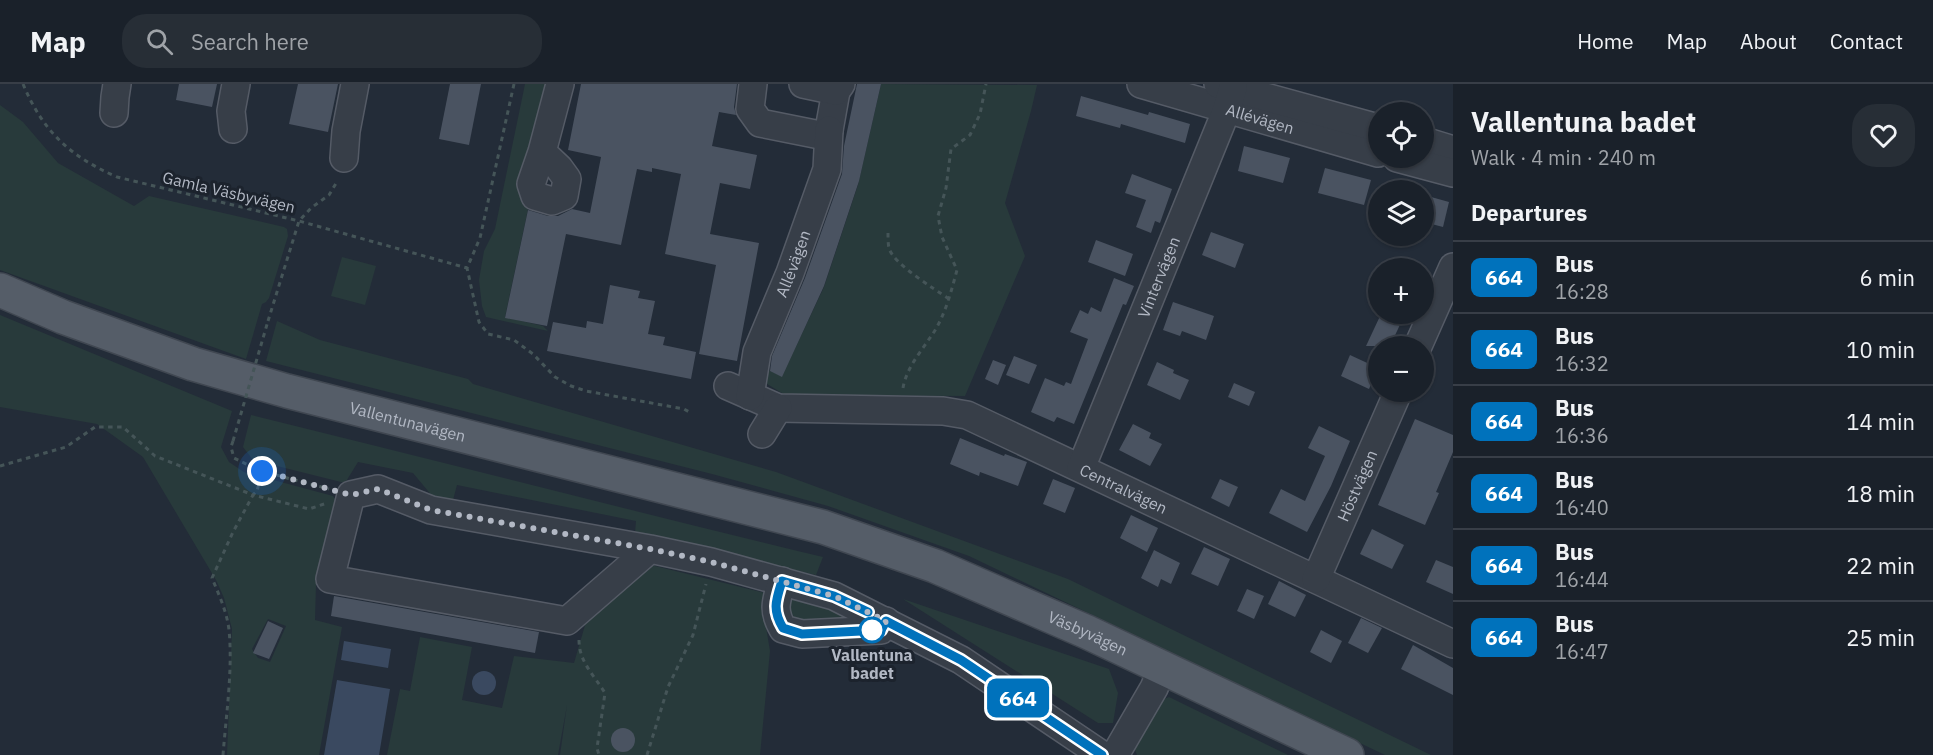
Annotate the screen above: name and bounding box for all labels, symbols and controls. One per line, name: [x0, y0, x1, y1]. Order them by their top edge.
search box: [122, 14, 542, 68]
text: Map: [30, 23, 86, 60]
icon: search: [143, 25, 176, 58]
text: Search here: [191, 27, 309, 56]
text: Home: [1577, 27, 1634, 55]
text: Map: [1667, 27, 1707, 55]
text: About: [1740, 27, 1797, 55]
text: Contact: [1830, 27, 1903, 55]
street label: Allévägen: [1224, 99, 1297, 138]
map controls: [1368, 102, 1434, 402]
button: locate: [1368, 102, 1434, 168]
text: Vallentuna badet: [1471, 103, 1696, 140]
button: heart: [1852, 104, 1915, 167]
text: Walk · 4 min · 240 m: [1471, 144, 1656, 171]
street label: Gamla Väsbyvägen: [161, 167, 297, 217]
button: layers: [1368, 180, 1434, 246]
text: Departures: [1471, 198, 1587, 227]
street label: Allévägen: [771, 227, 814, 300]
street label: Vintervägen: [1133, 234, 1184, 321]
text: Bus: [1555, 249, 1594, 278]
button: +: [1368, 258, 1434, 324]
text: 664: [1485, 263, 1523, 291]
text: 6 min: [1859, 263, 1915, 292]
text: 16:28: [1555, 278, 1609, 305]
text: Bus: [1555, 321, 1594, 350]
text: 664: [1485, 335, 1523, 363]
text: 10 min: [1846, 335, 1915, 364]
button: −: [1368, 336, 1434, 402]
text: 16:32: [1555, 350, 1609, 377]
text: Bus: [1555, 393, 1594, 422]
street label: Vallentunavägen: [347, 397, 468, 446]
text: 664: [1485, 407, 1523, 435]
text: 14 min: [1846, 407, 1915, 436]
text: 16:36: [1555, 422, 1609, 449]
street label: Höstvägen: [1333, 447, 1381, 524]
your location: [247, 456, 277, 486]
street label: Centralvägen: [1076, 460, 1171, 518]
text: Bus: [1555, 465, 1594, 494]
text: 664: [1485, 479, 1523, 507]
text: 18 min: [1846, 479, 1915, 508]
text: 16:40: [1555, 494, 1609, 521]
text: Bus: [1555, 537, 1594, 566]
text: 664: [1485, 551, 1523, 579]
text: 22 min: [1846, 551, 1915, 580]
text: 16:44: [1555, 566, 1609, 593]
street label: Väsbyvägen: [1045, 606, 1131, 660]
text: Bus: [1555, 609, 1594, 638]
marker: Vallentuna badet: [859, 617, 885, 643]
text: 664: [1485, 623, 1523, 651]
text: 25 min: [1846, 623, 1915, 652]
text: 16:47: [1555, 638, 1609, 665]
place label: Vallentuna badet: [831, 645, 913, 683]
line badge: 664: [984, 678, 1052, 718]
text: 664: [999, 684, 1037, 712]

